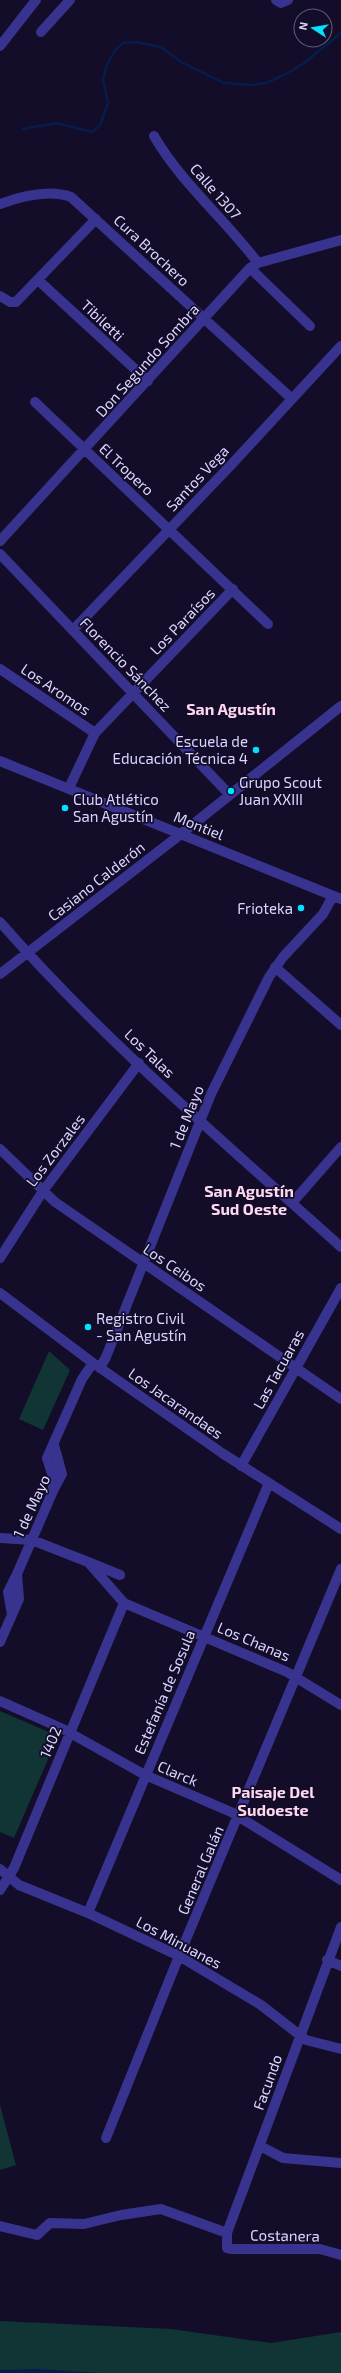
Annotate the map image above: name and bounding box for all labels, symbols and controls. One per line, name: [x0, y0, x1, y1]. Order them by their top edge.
north arrow: [293, 8, 333, 48]
text: N: [296, 21, 310, 31]
street label: Calle 1307: [187, 159, 245, 223]
street label: Cura Brochero: [110, 210, 194, 290]
street label: Tibiletti: [78, 296, 128, 344]
street label: Don Segundo Sombra: [91, 300, 203, 420]
street label: El Tropero: [96, 439, 158, 499]
street label: Santos Vega: [162, 441, 232, 515]
street label: Los Paraísos: [146, 584, 218, 658]
street label: Florencio Sánchez: [77, 613, 175, 715]
street label: Los Aromos: [18, 659, 94, 719]
district label: San Agustín: [186, 699, 276, 718]
place label: Escuela de Educación Técnica 4: [113, 732, 248, 767]
marker: Escuela de Educación Técnica 4: [251, 745, 261, 755]
place label: Grupo Scout Juan XXIII: [239, 773, 322, 808]
marker: Grupo Scout Juan XXIII: [226, 786, 236, 796]
place label: Club Atlético San Agustín: [73, 790, 159, 825]
marker: Club Atlético San Agustín: [60, 803, 70, 813]
street label: Montiel: [171, 807, 227, 843]
street label: Casiano Calderón: [44, 838, 148, 924]
place label: Frioteka: [237, 899, 293, 917]
marker: Frioteka: [296, 903, 306, 913]
street label: Los Talas: [121, 1025, 179, 1081]
street label: 1 de Mayo: [165, 1083, 207, 1151]
street label: Los Zorzales: [22, 1110, 88, 1190]
district label: San Agustín Sud Oeste: [204, 1181, 294, 1218]
street label: Los Ceibos: [140, 1239, 210, 1295]
place label: Registro Civil - San Agustín: [96, 1309, 186, 1344]
marker: Registro Civil - San Agustín: [83, 1322, 93, 1332]
street label: Las Tacuaras: [249, 1326, 307, 1412]
street label: Los Jacarandaes: [125, 1364, 227, 1442]
street label: 1 de Mayo: [9, 1472, 53, 1540]
street label: Los Chanas: [215, 1618, 293, 1664]
street label: Estefanía de Sosula: [130, 1627, 198, 1757]
street label: 1402: [35, 1723, 65, 1761]
street label: Clarck: [155, 1757, 201, 1790]
district label: Paisaje Del Sudoeste: [231, 1782, 315, 1819]
street label: General Galán: [173, 1823, 227, 1917]
street label: Los Minuanes: [133, 1912, 225, 1972]
street label: Facundo: [249, 2052, 285, 2112]
street label: Costanera: [250, 2225, 320, 2245]

